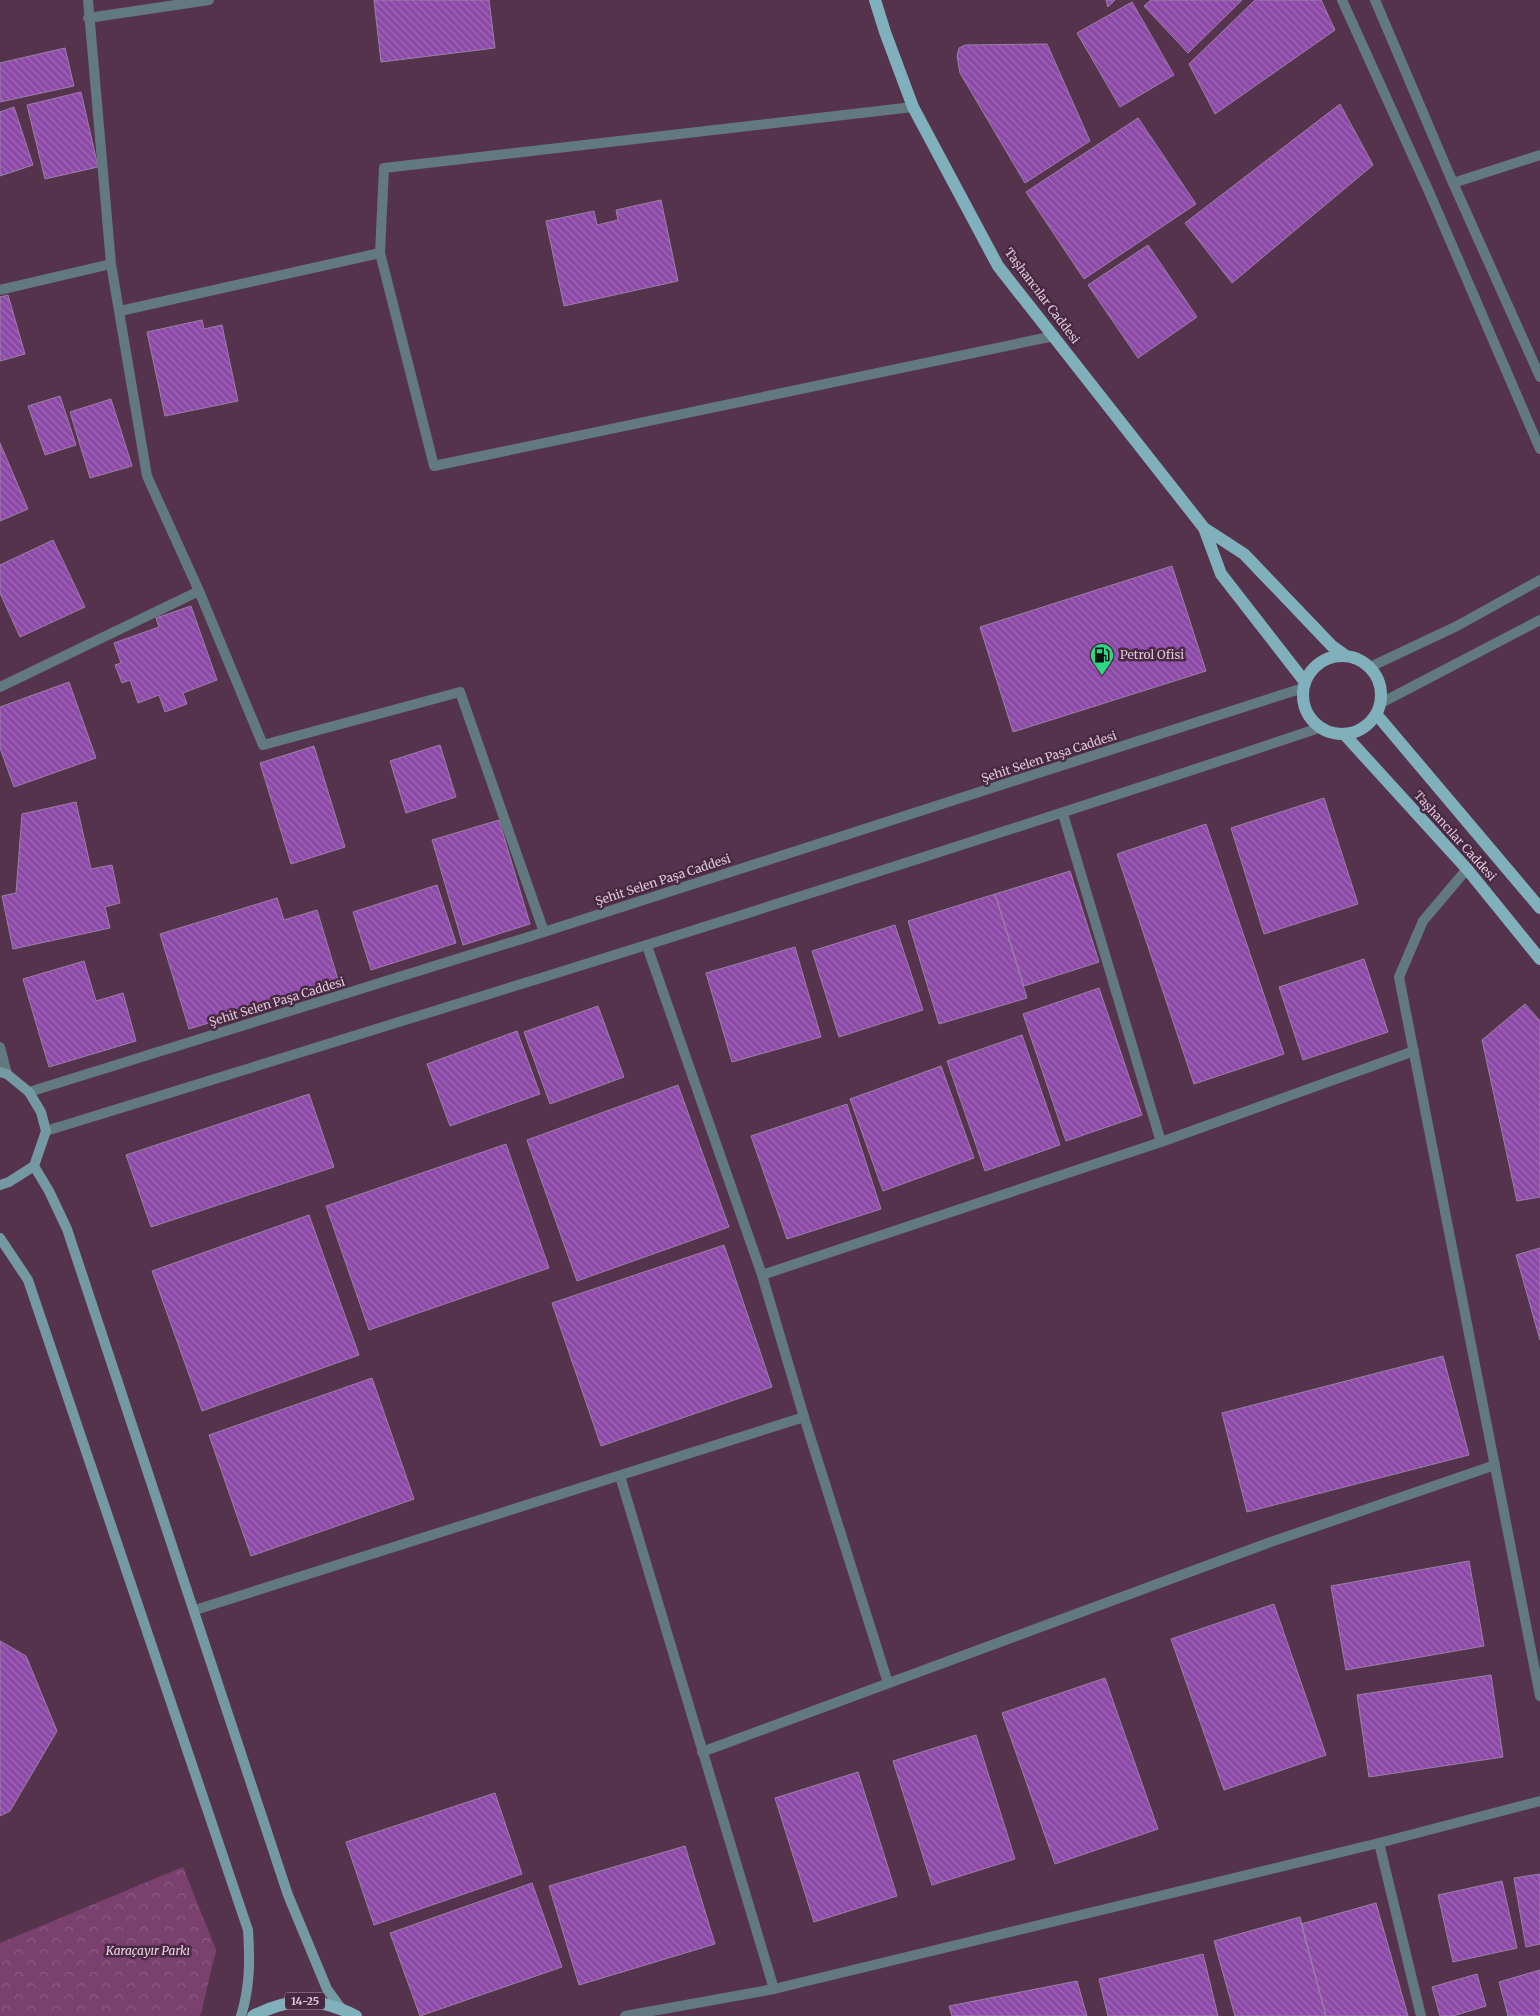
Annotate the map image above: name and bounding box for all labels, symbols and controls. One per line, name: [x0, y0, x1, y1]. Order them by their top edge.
street label: Taşhancılar Caddesi: [1002, 245, 1083, 347]
fuel station icon: Petrol Ofisi: [1089, 642, 1115, 676]
place label: Petrol Ofisi: [1120, 647, 1184, 662]
street label: Şehit Selen Paşa Caddesi: [979, 728, 1118, 785]
street label: Taşhancılar Caddesi: [1411, 788, 1500, 884]
street label: Şehit Selen Paşa Caddesi: [593, 851, 732, 908]
street label: Şehit Selen Paşa Caddesi: [207, 974, 347, 1029]
park label: Karaçayır Parkı: [105, 1943, 190, 1958]
road number: 14-25: [285, 1992, 325, 2010]

